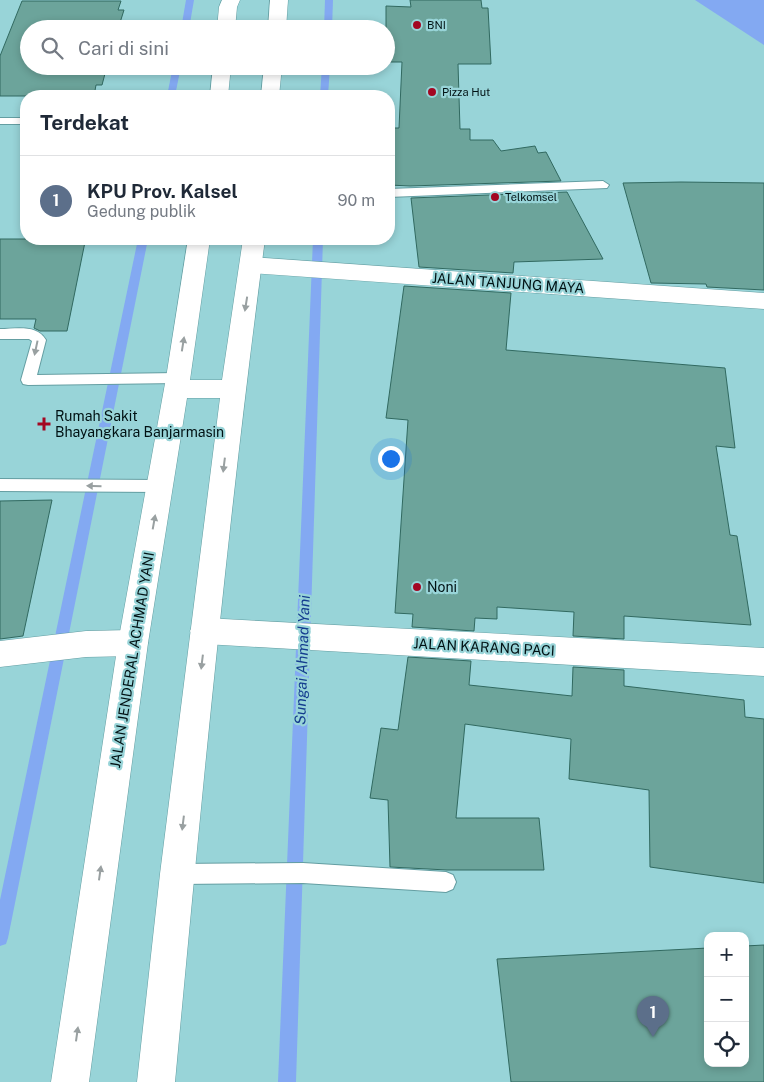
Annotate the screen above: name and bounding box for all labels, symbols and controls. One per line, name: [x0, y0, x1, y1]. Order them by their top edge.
marker: BNI: [411, 19, 423, 31]
place label: BNI: [427, 19, 446, 31]
search box: [20, 20, 395, 75]
icon: search: [38, 34, 66, 62]
text: Cari di sini: [78, 37, 169, 59]
marker: Pizza Hut: [426, 86, 438, 98]
place label: Pizza Hut: [442, 86, 490, 98]
text: Terdekat: [40, 110, 129, 135]
text: KPU Prov. Kalsel: [87, 180, 238, 202]
text: 1: [53, 191, 59, 210]
text: 90 m: [338, 191, 375, 210]
marker: Telkomsel: [489, 191, 501, 203]
place label: Telkomsel: [505, 191, 557, 203]
text: Gedung publik: [87, 202, 196, 221]
street label: JALAN TANJUNG MAYA: [431, 270, 585, 296]
one-way arrow: [241, 297, 249, 313]
one-way arrow: [180, 336, 188, 352]
one-way arrow: [32, 340, 40, 356]
place label: Rumah Sakit Bhayangkara Banjarmasin: [55, 408, 224, 440]
marker: Rumah Sakit Bhayangkara Banjarmasin: [37, 417, 51, 431]
your location: [378, 446, 404, 472]
one-way arrow: [220, 458, 228, 474]
one-way arrow: [86, 481, 102, 489]
one-way arrow: [150, 514, 158, 530]
street label: JALAN JENDERAL ACHMAD YANI: [107, 551, 157, 769]
place label: Noni: [427, 579, 457, 595]
marker: Noni: [411, 581, 423, 593]
water label: Sungai Ahmad Yani: [291, 595, 313, 725]
street label: JALAN KARANG PACI: [413, 635, 555, 659]
one-way arrow: [198, 654, 206, 670]
one-way arrow: [179, 815, 187, 831]
one-way arrow: [96, 865, 104, 881]
map controls: [704, 932, 749, 1067]
button: +: [704, 932, 749, 977]
button: −: [704, 977, 749, 1022]
pin: 1: [637, 996, 669, 1037]
button: locate: [704, 1022, 749, 1067]
one-way arrow: [73, 1025, 81, 1041]

